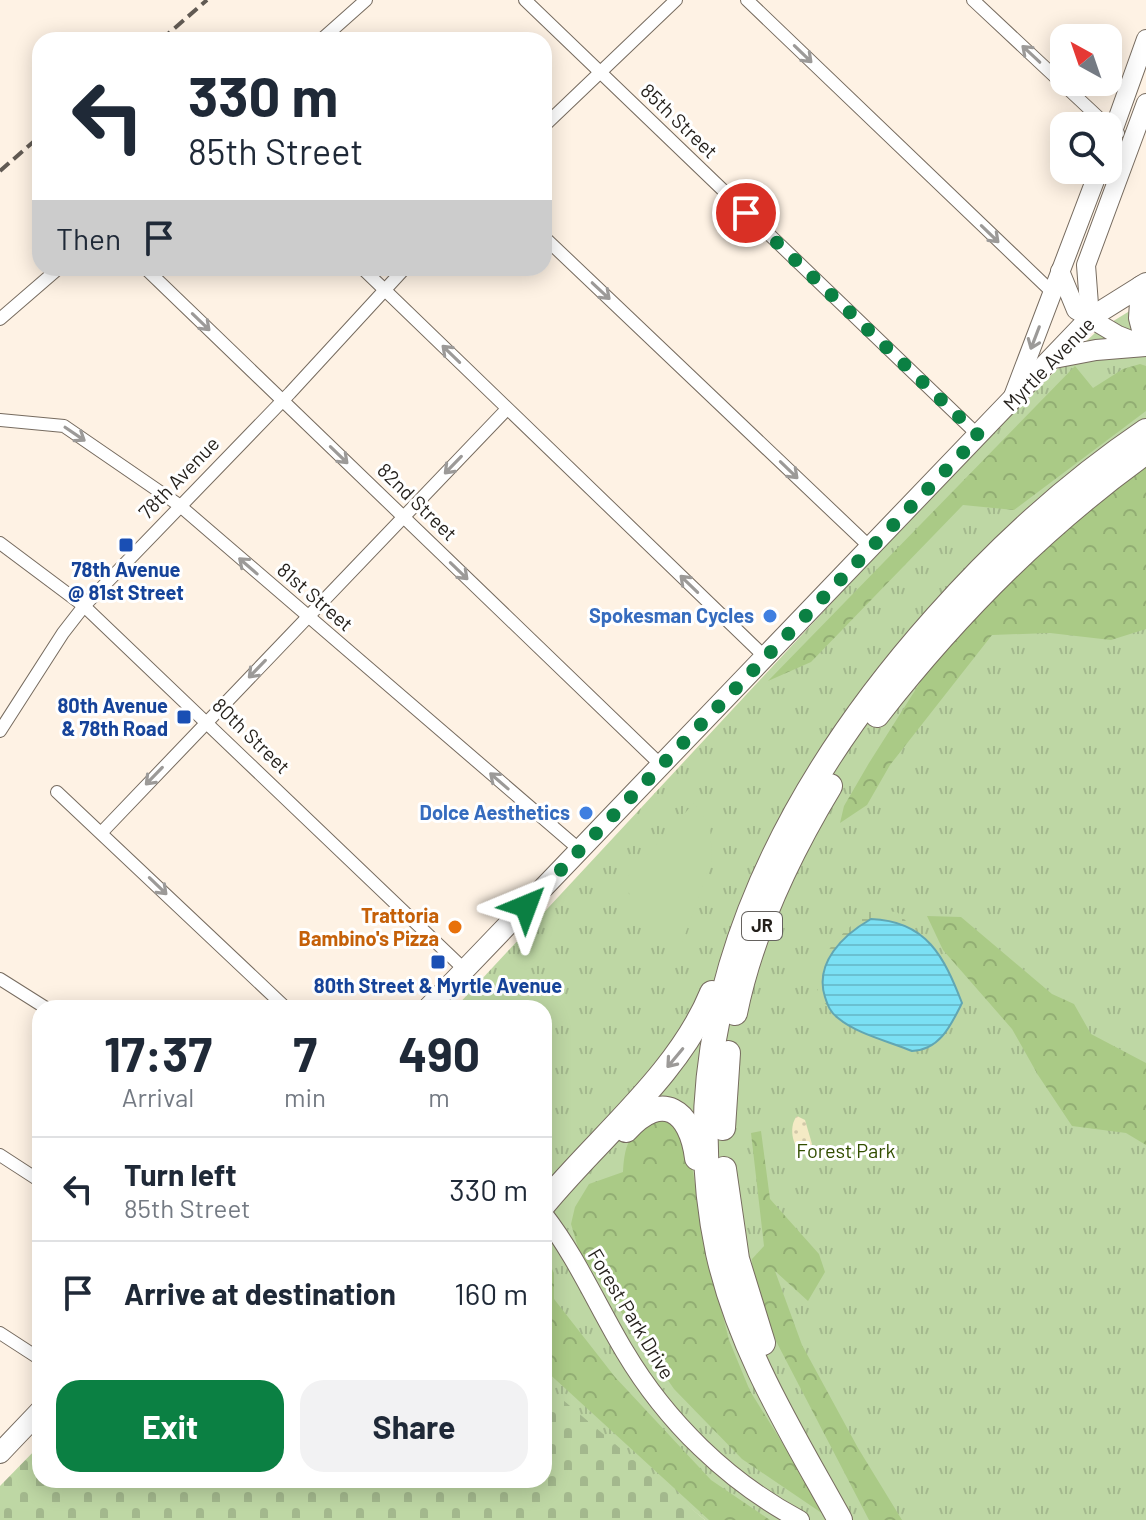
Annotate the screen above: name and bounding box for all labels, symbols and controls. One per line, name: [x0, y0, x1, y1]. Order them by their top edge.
north arrow: [1050, 24, 1122, 96]
map controls: [1050, 24, 1122, 184]
one-way arrow: [793, 44, 812, 63]
one-way arrow: [1021, 45, 1041, 63]
text: 330 m: [188, 61, 338, 128]
icon: left: [56, 64, 160, 168]
street label: 85th Street: [636, 78, 723, 163]
button: search: [1050, 112, 1122, 184]
text: 85th Street: [188, 129, 363, 172]
pin: [712, 179, 780, 247]
icon: arrive: [724, 191, 768, 235]
icon: arrive: [137, 216, 181, 260]
text: Then: [56, 220, 121, 256]
one-way arrow: [980, 224, 999, 243]
one-way arrow: [590, 281, 610, 300]
street label: Myrtle Avenue: [998, 311, 1099, 415]
one-way arrow: [191, 312, 210, 331]
one-way arrow: [1027, 325, 1041, 350]
one-way arrow: [441, 345, 461, 364]
one-way arrow: [64, 426, 86, 442]
street label: 78th Avenue: [133, 431, 224, 524]
one-way arrow: [329, 445, 349, 464]
one-way arrow: [443, 455, 462, 475]
street label: 82nd Street: [373, 457, 462, 545]
one-way arrow: [779, 460, 798, 479]
marker: 78th Avenue @ 81st Street: [117, 536, 135, 554]
place label: 78th Avenue @ 81st Street: [68, 557, 184, 604]
one-way arrow: [239, 557, 259, 575]
street label: 81st Street: [273, 557, 358, 636]
one-way arrow: [449, 561, 469, 579]
one-way arrow: [679, 574, 699, 593]
place label: Spokesman Cycles: [589, 603, 754, 627]
marker: Spokesman Cycles: [761, 607, 779, 625]
one-way arrow: [248, 659, 267, 678]
street label: 80th Street: [208, 692, 295, 778]
place label: 80th Avenue & 78th Road: [57, 693, 168, 740]
marker: 80th Avenue & 78th Road: [175, 708, 193, 726]
one-way arrow: [145, 766, 164, 786]
one-way arrow: [489, 772, 510, 790]
place label: Dolce Aesthetics: [420, 800, 570, 824]
marker: Dolce Aesthetics: [577, 804, 595, 822]
position arrow: [484, 864, 568, 948]
one-way arrow: [148, 876, 168, 895]
place label: Trattoria Bambino's Pizza: [299, 903, 439, 950]
road number: JR: [742, 912, 782, 940]
marker: Trattoria Bambino's Pizza: [446, 918, 464, 936]
marker: 80th Street & Myrtle Avenue: [429, 953, 447, 971]
place label: 80th Street & Myrtle Avenue: [314, 973, 562, 997]
text: 17:37: [104, 1024, 212, 1082]
text: 7: [293, 1024, 317, 1082]
text: 490: [398, 1024, 480, 1082]
one-way arrow: [666, 1047, 684, 1068]
text: Arrival: [122, 1081, 194, 1112]
text: min: [284, 1081, 326, 1112]
text: m: [428, 1081, 450, 1112]
park label: Forest Park: [796, 1138, 896, 1162]
text: Turn left: [124, 1156, 237, 1192]
icon: left: [56, 1167, 100, 1211]
text: 330 m: [449, 1171, 528, 1207]
text: 85th Street: [124, 1192, 251, 1223]
street label: Forest Park Drive: [583, 1244, 680, 1383]
icon: arrive: [56, 1271, 100, 1315]
text: Arrive at destination: [124, 1275, 396, 1311]
text: 160 m: [454, 1275, 528, 1311]
button: Exit: [56, 1380, 284, 1472]
button: Share: [300, 1380, 528, 1472]

